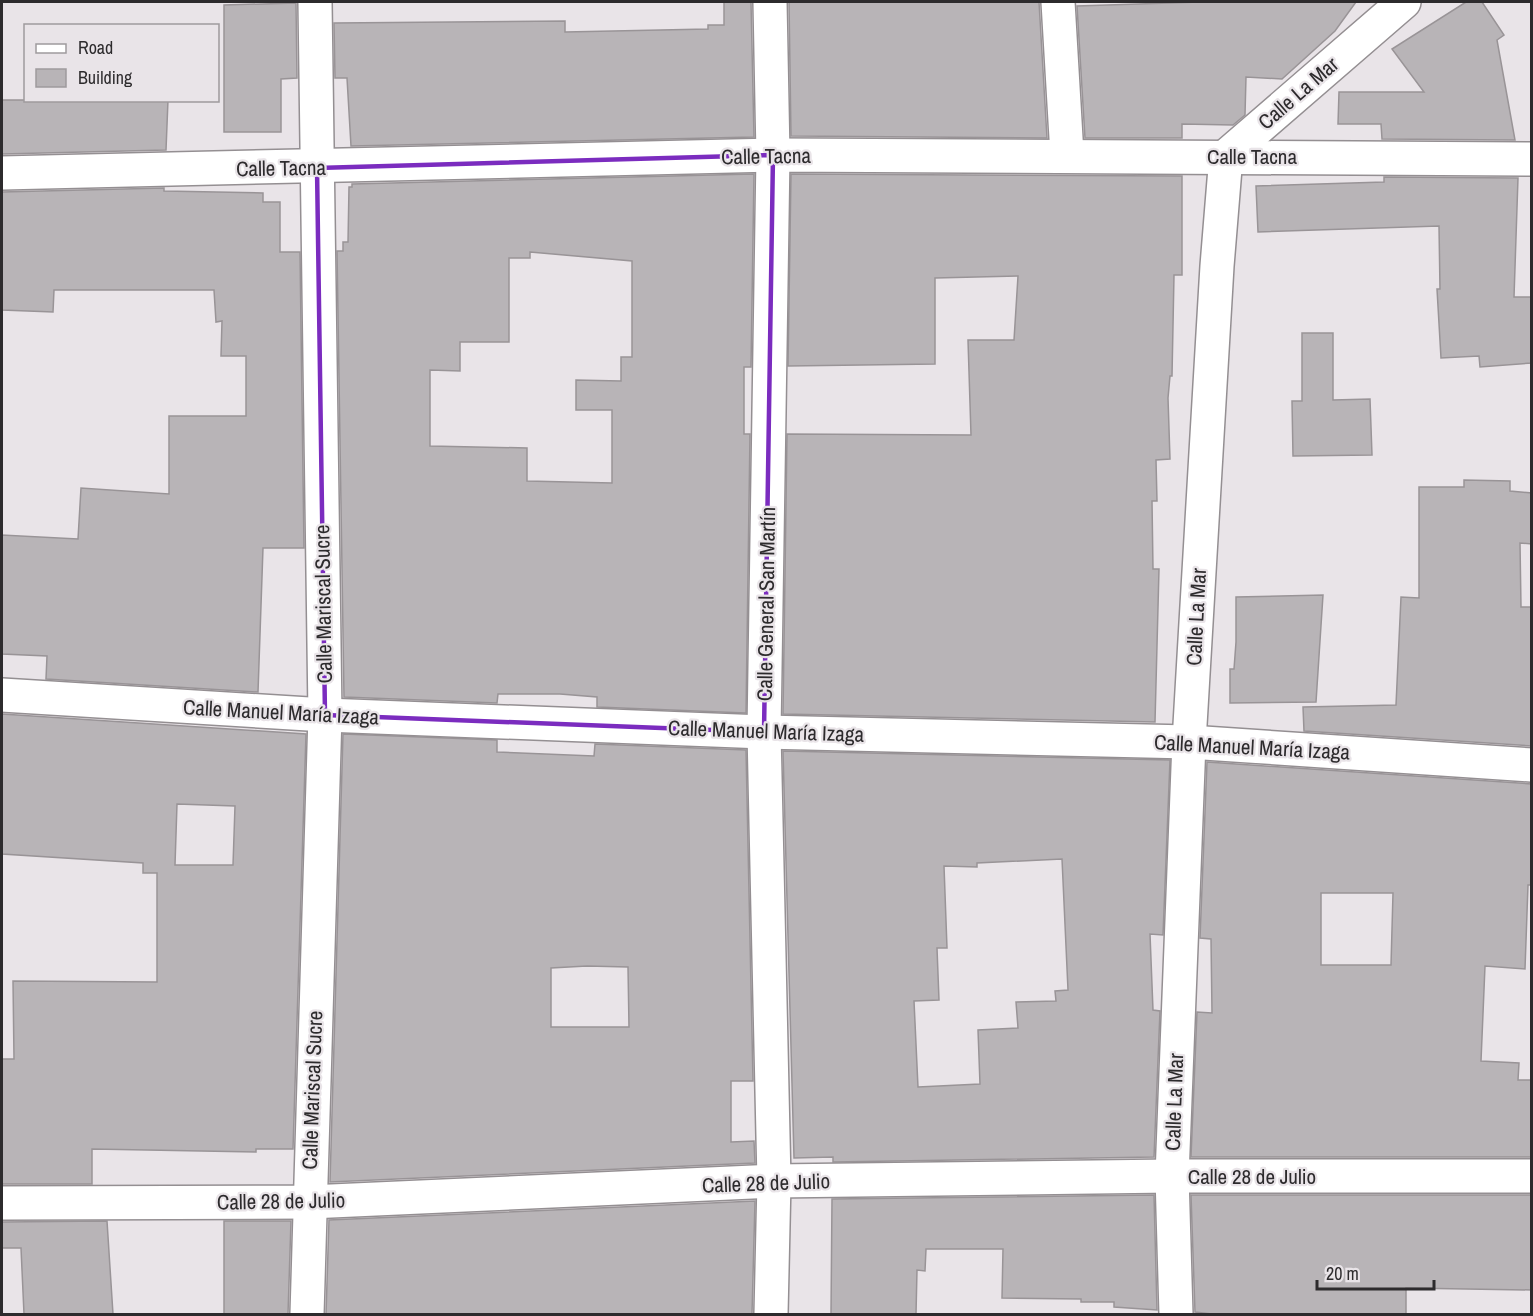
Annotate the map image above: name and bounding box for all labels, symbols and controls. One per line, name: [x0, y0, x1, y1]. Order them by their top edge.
legend: [24, 24, 219, 102]
text: Road: [78, 35, 113, 60]
street label: Calle La Mar: [1252, 50, 1345, 136]
text: Building: [78, 65, 133, 90]
street label: Calle Tacna: [721, 141, 812, 171]
street label: Calle Tacna: [1207, 142, 1297, 171]
street label: Calle Tacna: [236, 153, 327, 183]
street label: Calle General San Martín: [750, 507, 782, 701]
street label: Calle Mariscal Sucre: [307, 524, 339, 684]
street label: Calle La Mar: [1179, 567, 1213, 666]
street label: Calle Manuel María Izaga: [182, 692, 380, 732]
street label: Calle Manuel María Izaga: [667, 713, 865, 749]
street label: Calle Manuel María Izaga: [1153, 727, 1351, 767]
street label: Calle Mariscal Sucre: [295, 1010, 329, 1170]
street label: Calle La Mar: [1158, 1052, 1190, 1151]
street label: Calle 28 de Julio: [1188, 1162, 1316, 1191]
street label: Calle 28 de Julio: [701, 1166, 831, 1200]
street label: Calle 28 de Julio: [217, 1185, 345, 1217]
scale bar: [1317, 1253, 1434, 1291]
text: 20 m: [1326, 1261, 1359, 1286]

